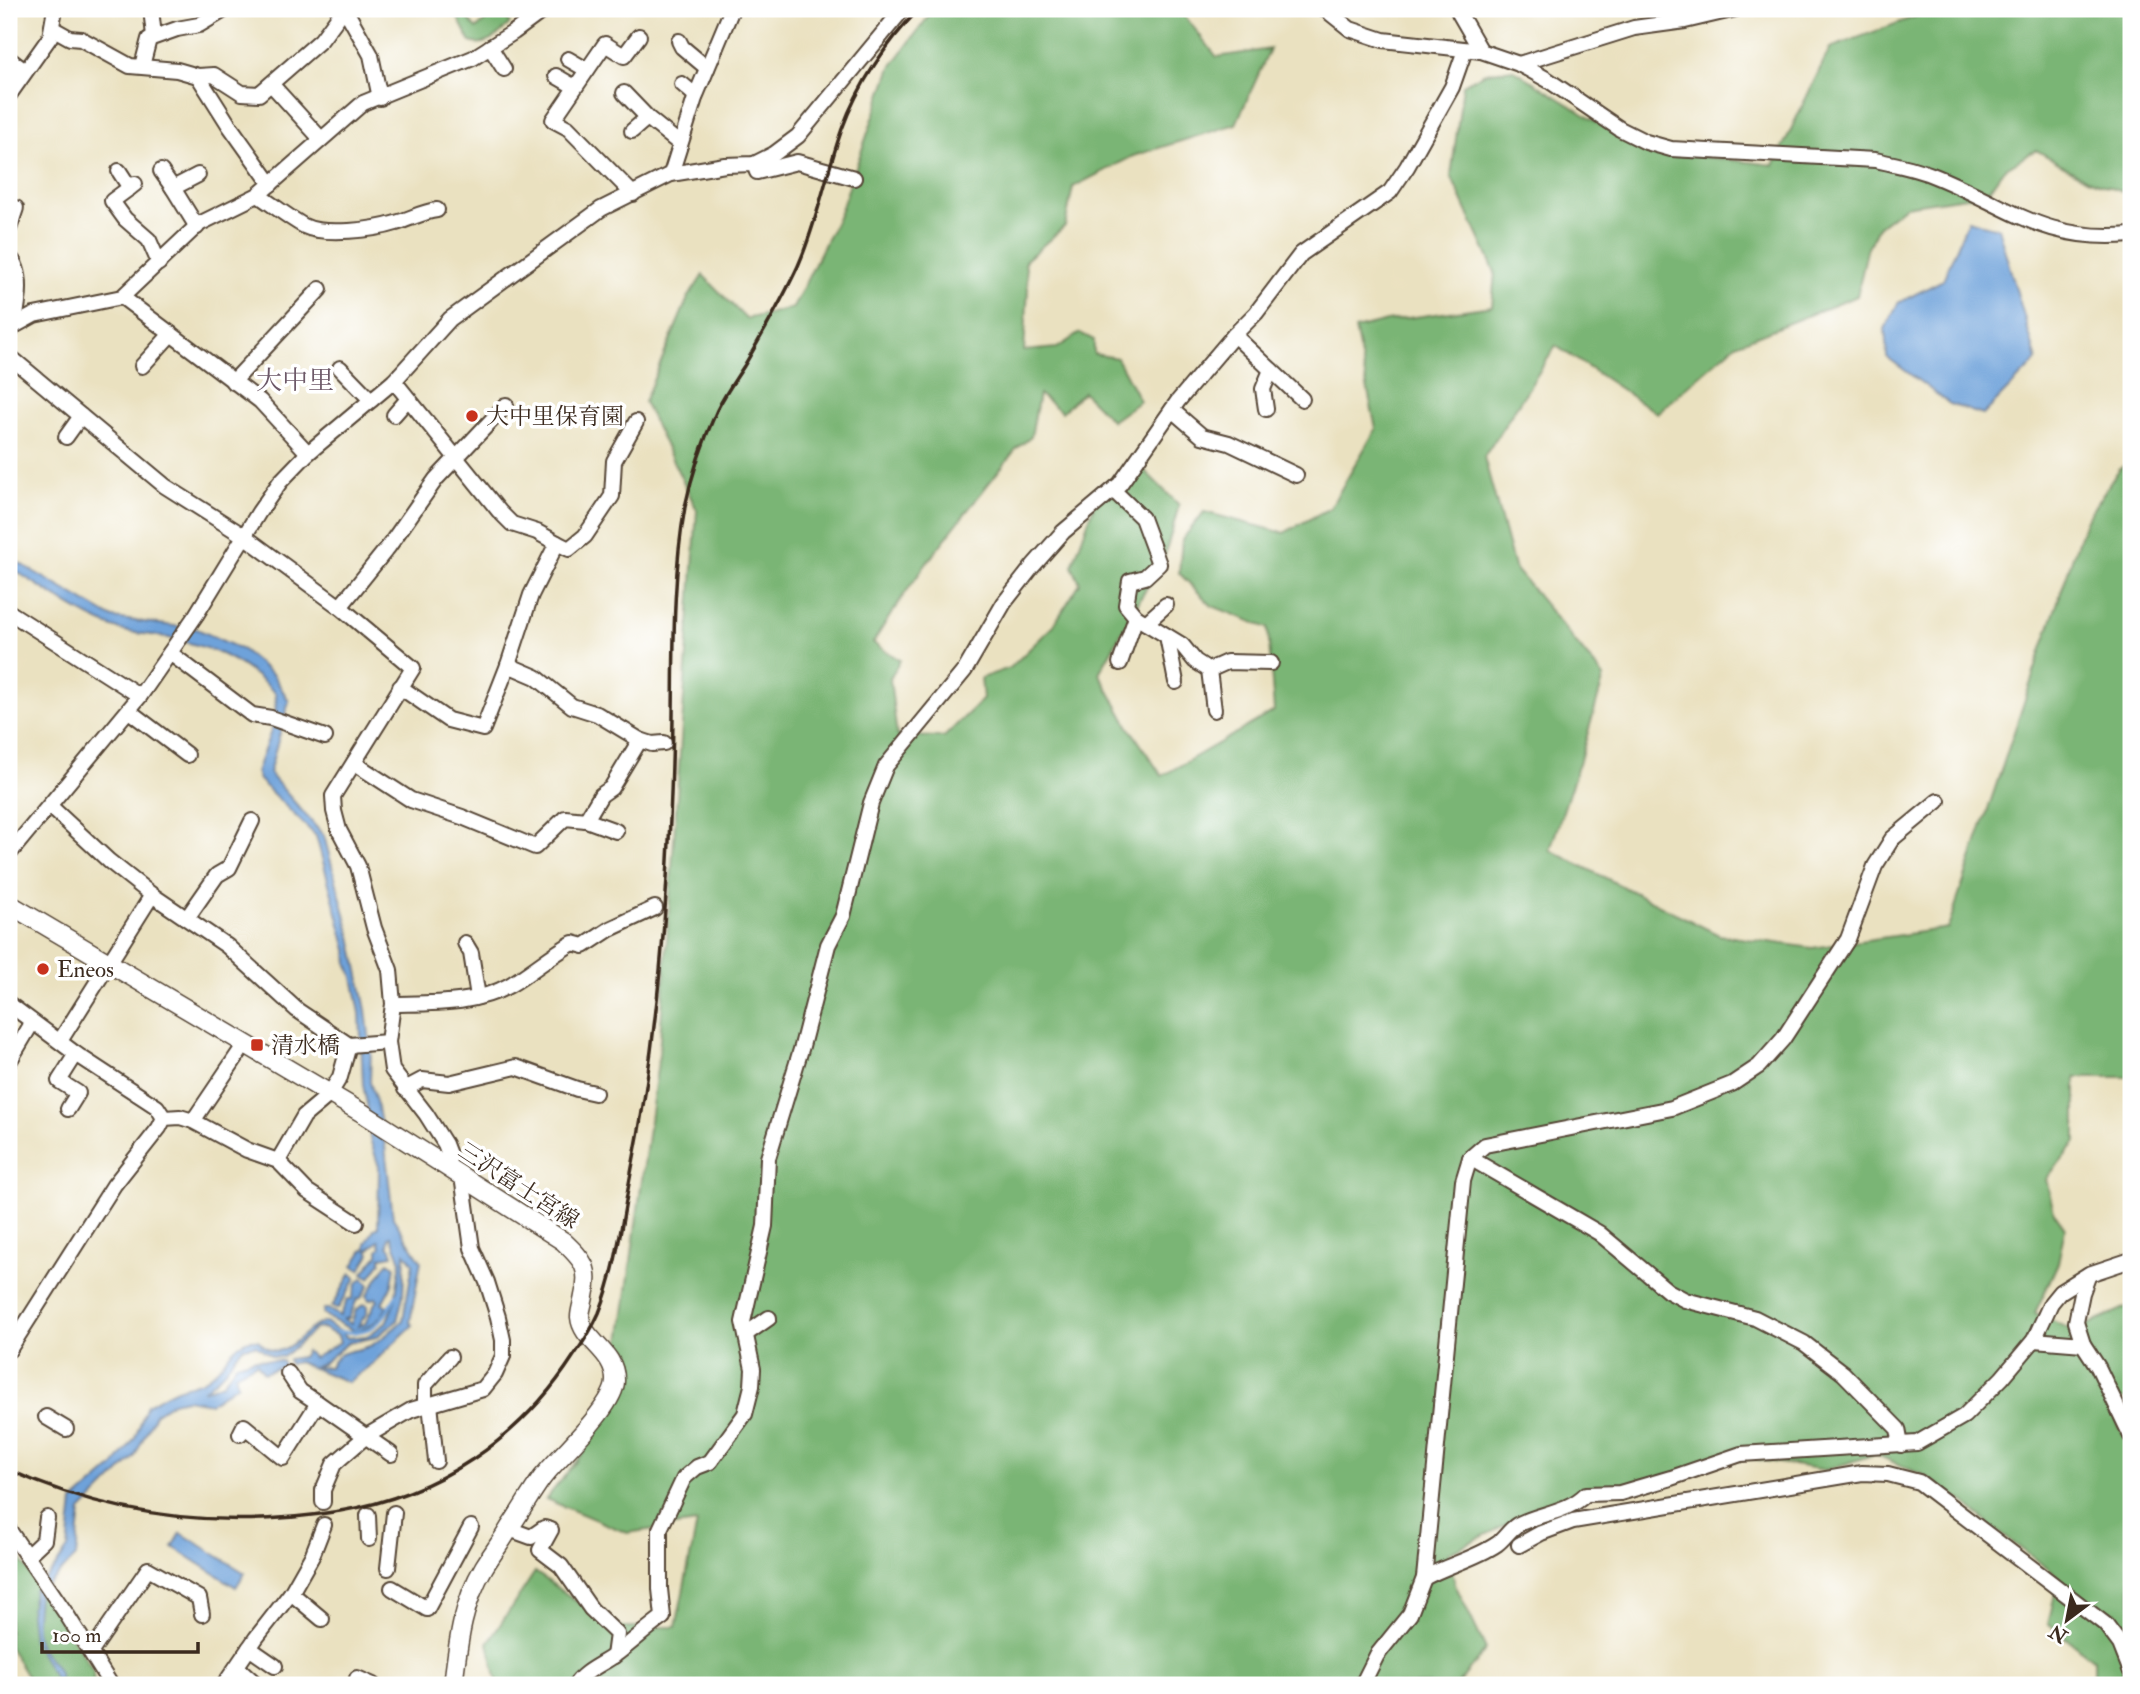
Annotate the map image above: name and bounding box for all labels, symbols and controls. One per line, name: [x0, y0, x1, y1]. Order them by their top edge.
district label: 大中里: [256, 365, 334, 397]
place label: 大中里保育園: [486, 402, 624, 431]
marker: 大中里保育園: [464, 408, 480, 424]
place label: Eneos: [57, 955, 114, 984]
marker: Eneos: [35, 961, 51, 977]
place label: 清水橋: [271, 1031, 340, 1060]
marker: 清水橋: [249, 1037, 265, 1053]
street label: 三沢富士宮線: [453, 1136, 584, 1235]
north arrow: [2032, 1586, 2102, 1656]
scale bar: [42, 1610, 198, 1654]
text: N: [2044, 1618, 2073, 1649]
text: 100 m: [52, 1622, 102, 1649]

